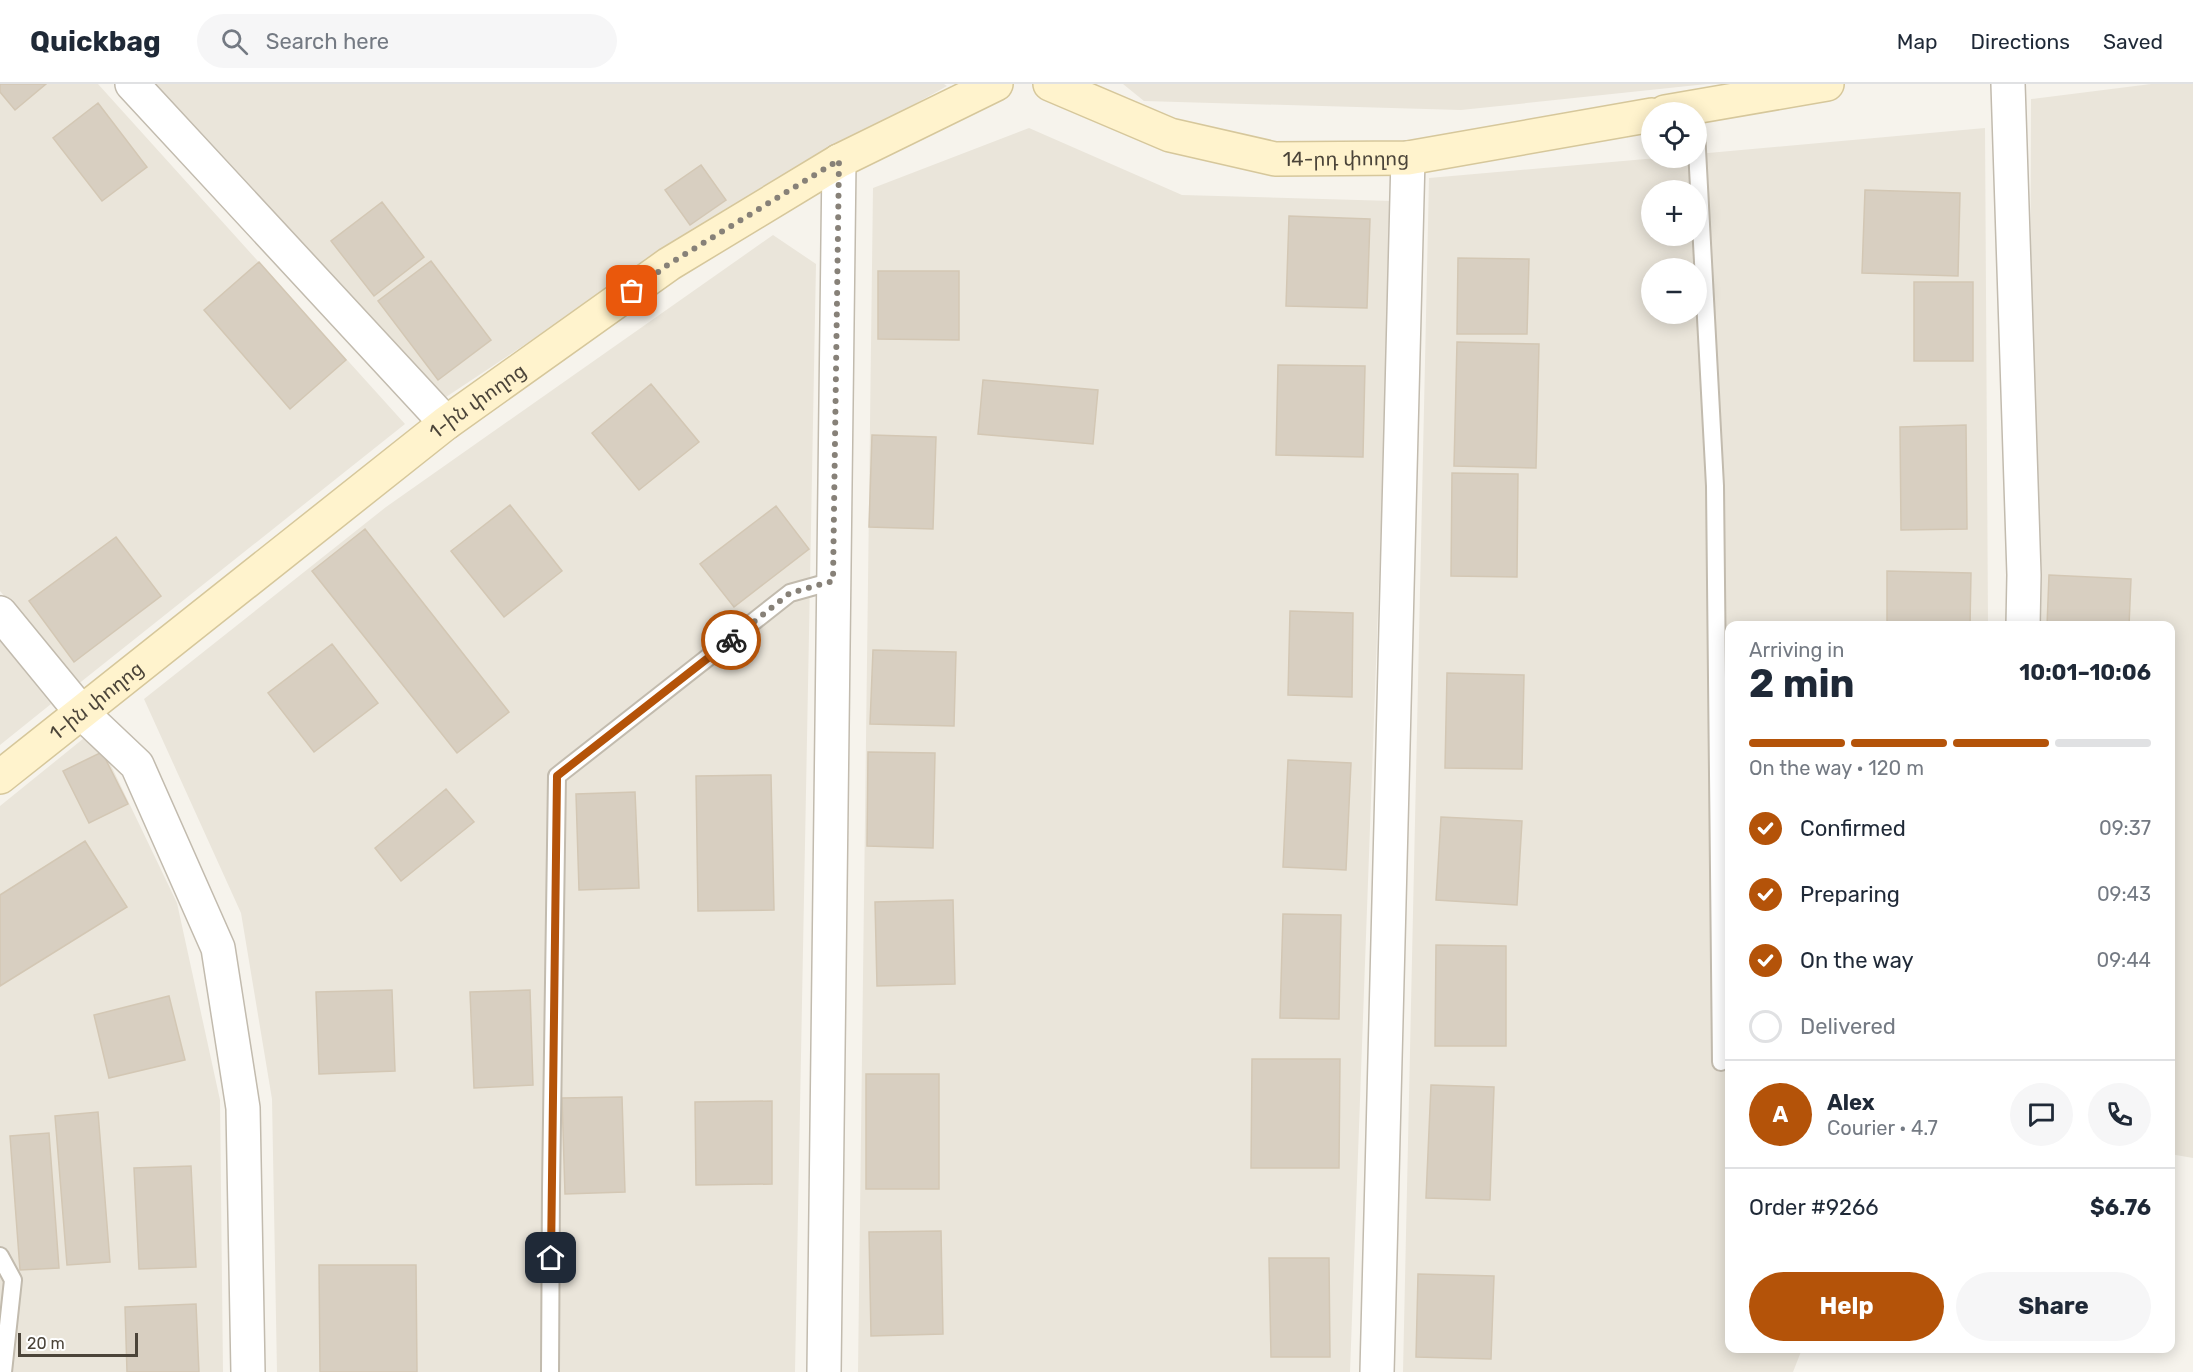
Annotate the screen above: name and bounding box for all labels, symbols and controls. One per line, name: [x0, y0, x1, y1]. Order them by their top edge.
search box: [197, 14, 617, 68]
text: Quickbag: [30, 25, 161, 58]
icon: search: [218, 25, 251, 58]
text: Search here: [266, 28, 389, 55]
text: Map: [1897, 29, 1938, 54]
text: Directions: [1971, 29, 2070, 54]
text: Saved: [2103, 29, 2163, 54]
map controls: [1641, 102, 1707, 324]
button: locate: [1641, 102, 1707, 168]
street label: 14-րդ փողոց: [1283, 146, 1409, 171]
button: +: [1641, 180, 1707, 246]
button: −: [1641, 258, 1707, 324]
pin: [606, 265, 657, 316]
icon: bag: [615, 274, 648, 307]
street label: 1-ին փողոց: [424, 358, 530, 444]
courier: [701, 610, 761, 670]
icon: bike: [715, 624, 748, 657]
text: Arriving in: [1749, 638, 1844, 662]
street label: 1-ին փողոց: [45, 656, 148, 745]
text: 10:01–10:06: [2019, 659, 2151, 686]
text: 2 min: [1749, 661, 1855, 707]
text: On the way · 120 m: [1749, 756, 1924, 780]
icon: check: [1749, 812, 1782, 845]
text: Confirmed: [1800, 815, 1906, 842]
text: 09:37: [2099, 816, 2151, 840]
icon: check: [1749, 878, 1782, 911]
text: Preparing: [1800, 881, 1900, 908]
text: 09:43: [2097, 882, 2151, 906]
icon: check: [1749, 944, 1782, 977]
text: On the way: [1800, 947, 1914, 974]
text: 09:44: [2096, 948, 2151, 972]
text: Delivered: [1800, 1013, 1896, 1040]
button: chat: [2010, 1083, 2073, 1146]
button: phone: [2088, 1083, 2151, 1146]
text: Alex: [1827, 1089, 1875, 1116]
text: A: [1773, 1101, 1788, 1128]
text: Courier · 4.7: [1827, 1116, 1938, 1140]
text: Order #9266: [1749, 1194, 1879, 1221]
text: $6.76: [2090, 1194, 2151, 1221]
pin: [525, 1232, 576, 1283]
icon: home: [534, 1241, 567, 1274]
button: Help: [1749, 1272, 1944, 1341]
button: Share: [1956, 1272, 2151, 1341]
scale bar: [18, 1330, 138, 1358]
text: 20 m: [27, 1334, 65, 1353]

